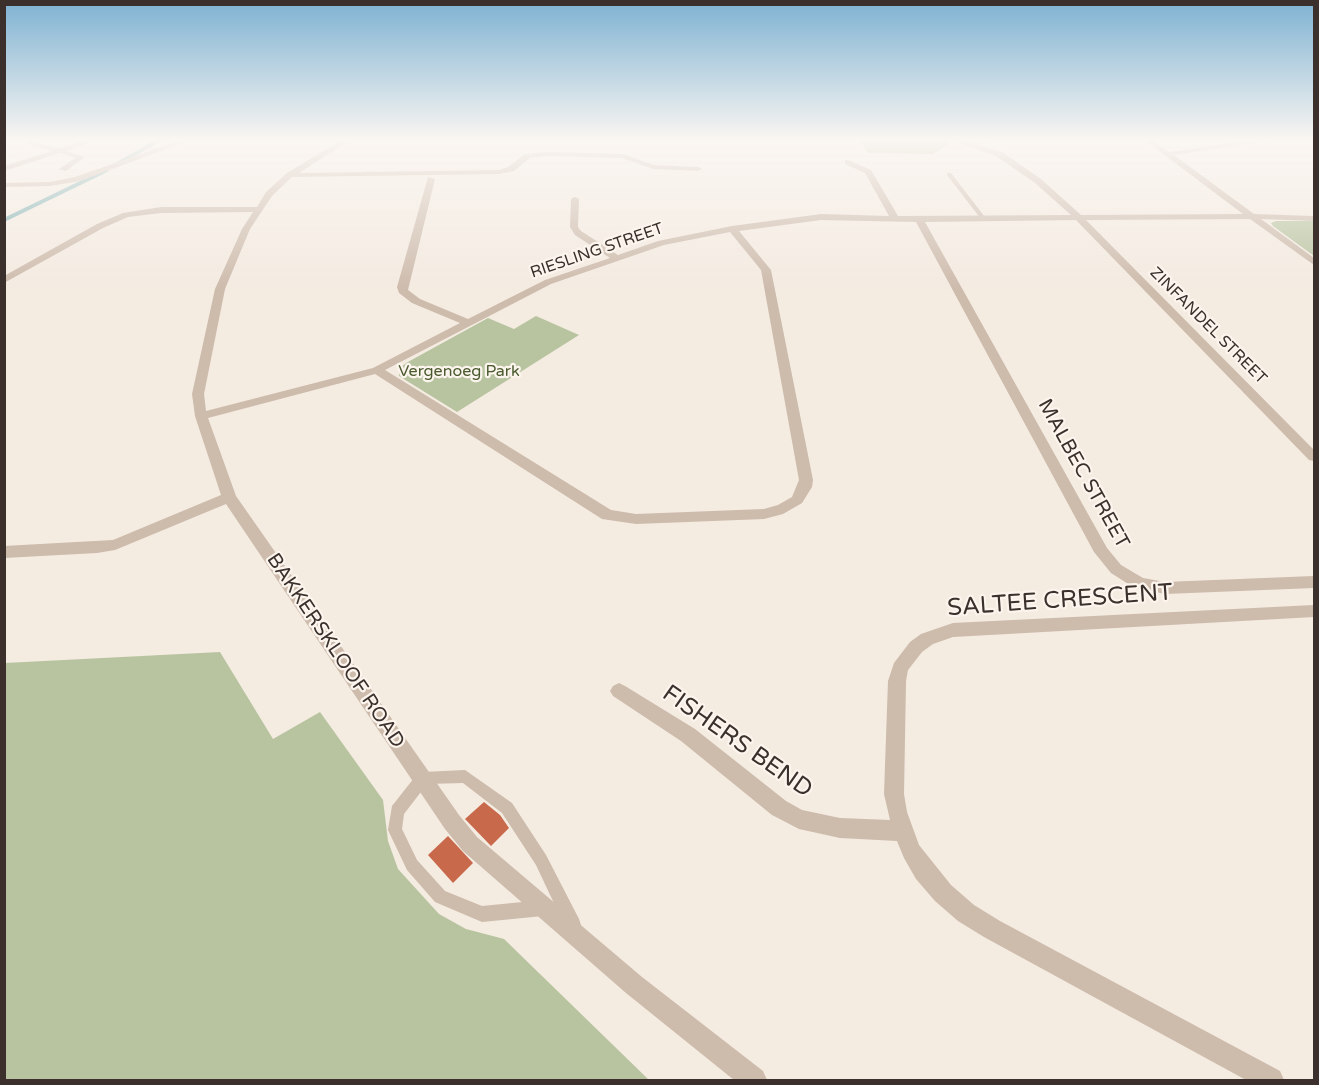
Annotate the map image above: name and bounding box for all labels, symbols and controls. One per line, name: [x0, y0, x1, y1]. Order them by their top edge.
street label: RIESLING STREET: [528, 219, 666, 283]
street label: ZINFANDEL STREET: [1146, 264, 1270, 388]
park label: Vergenoeg Park: [398, 362, 520, 382]
street label: MALBEC STREET: [1032, 395, 1134, 553]
street label: BAKKERSKLOOF ROAD: [261, 549, 409, 753]
street label: SALTEE CRESCENT: [946, 579, 1174, 623]
street label: FISHERS BEND: [656, 679, 818, 805]

